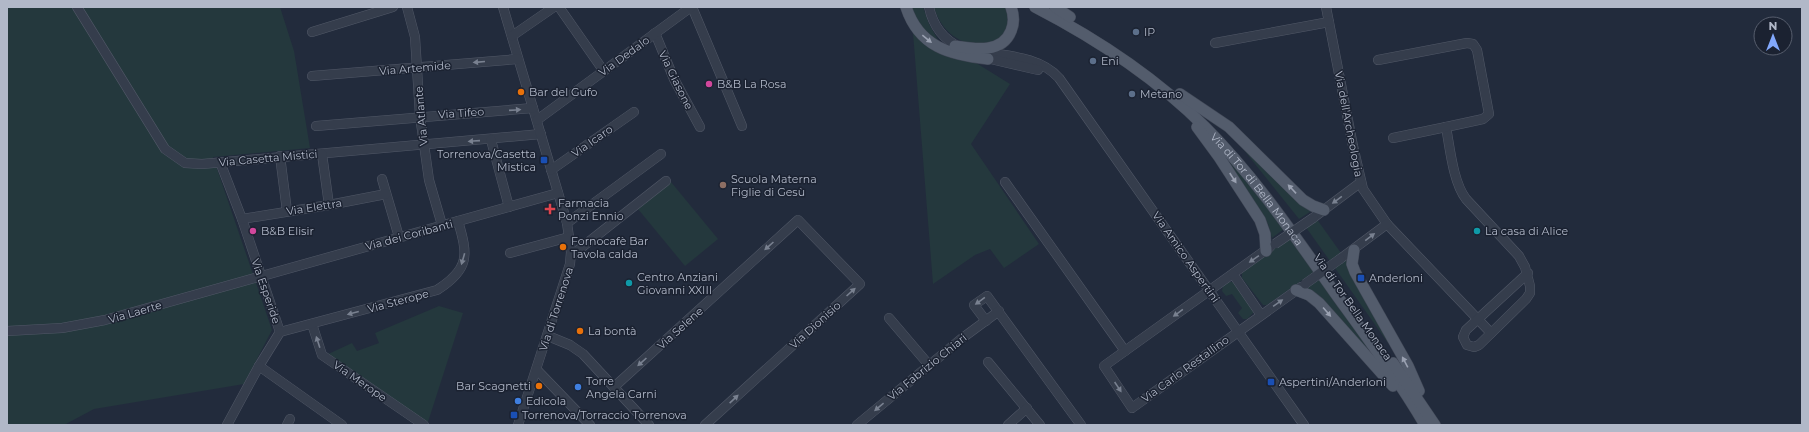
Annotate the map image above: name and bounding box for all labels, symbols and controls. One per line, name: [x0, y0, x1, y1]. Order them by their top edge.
north arrow: [1753, 16, 1793, 56]
text: N: [1769, 19, 1777, 33]
place label: IP: [1144, 25, 1155, 39]
marker: IP: [1131, 27, 1141, 37]
street label: Via Dedalo: [596, 33, 652, 79]
one-way arrow: [921, 35, 932, 44]
street label: Via Giasone: [656, 48, 696, 112]
place label: Eni: [1101, 54, 1119, 68]
marker: Eni: [1088, 56, 1098, 66]
street label: Via Artemide: [379, 58, 452, 78]
one-way arrow: [473, 59, 485, 65]
street label: Via dell'Archeologia: [1332, 70, 1366, 178]
place label: B&B La Rosa: [717, 77, 786, 91]
marker: B&B La Rosa: [704, 79, 714, 89]
street label: Via Atlante: [411, 85, 431, 146]
place label: Bar del Gufo: [529, 85, 598, 99]
marker: Bar del Gufo: [516, 87, 526, 97]
place label: Metano: [1140, 87, 1182, 101]
marker: Metano: [1127, 89, 1137, 99]
street label: Via Tifeo: [437, 104, 485, 122]
one-way arrow: [509, 106, 521, 113]
street label: Via Icaro: [569, 122, 615, 160]
street label: Via di Tor di Bella Monaca: [1207, 130, 1306, 248]
one-way arrow: [468, 138, 480, 145]
street label: Via Casetta Mistici: [218, 147, 318, 169]
place label: Torrenova/Casetta Mistica: [437, 147, 536, 174]
marker: Torrenova/Casetta Mistica: [539, 155, 549, 165]
place label: Scuola Materna Figlie di Gesù: [731, 172, 817, 199]
one-way arrow: [1229, 172, 1236, 183]
marker: Scuola Materna Figlie di Gesù: [718, 180, 728, 190]
one-way arrow: [1287, 184, 1296, 194]
street label: Via Elettra: [285, 196, 343, 218]
place label: Farmacia Ponzi Ennio: [558, 196, 624, 223]
one-way arrow: [1332, 196, 1342, 204]
marker: Farmacia Ponzi Ennio: [545, 204, 555, 214]
street label: Via Amico Aspertini: [1149, 209, 1223, 305]
street label: Via dei Coribanti: [364, 217, 454, 253]
place label: B&B Elisir: [261, 224, 314, 238]
place label: La casa di Alice: [1485, 224, 1568, 238]
marker: B&B Elisir: [248, 226, 258, 236]
marker: La casa di Alice: [1472, 226, 1482, 236]
one-way arrow: [1365, 233, 1376, 241]
place label: Fornocafè Bar Tavola calda: [571, 234, 648, 261]
marker: Fornocafè Bar Tavola calda: [558, 242, 568, 252]
one-way arrow: [764, 242, 774, 251]
street label: Via di Tor Bella Monaca: [1311, 251, 1395, 363]
one-way arrow: [460, 253, 466, 265]
one-way arrow: [1249, 255, 1259, 263]
street label: Via Esperide: [248, 257, 284, 326]
street label: Via di Torrenova: [536, 265, 576, 353]
place label: Centro Anziani Giovanni XXIII: [637, 270, 718, 297]
place label: Anderloni: [1369, 271, 1423, 285]
marker: Anderloni: [1356, 273, 1366, 283]
marker: Centro Anziani Giovanni XXIII: [624, 278, 634, 288]
street label: Via Sterope: [366, 286, 430, 316]
one-way arrow: [846, 288, 856, 297]
one-way arrow: [975, 296, 986, 305]
street label: Via Laerte: [107, 298, 164, 326]
street label: Via Dionisio: [786, 298, 844, 352]
one-way arrow: [1273, 299, 1284, 306]
street label: Via Selene: [654, 304, 706, 352]
one-way arrow: [1323, 307, 1332, 317]
one-way arrow: [1173, 309, 1183, 317]
one-way arrow: [346, 310, 358, 316]
place label: La bontà: [588, 324, 636, 338]
marker: La bontà: [575, 326, 585, 336]
street label: Via Fabrizio Chiari: [884, 331, 970, 403]
street label: Via Carlo Restallino: [1138, 332, 1232, 406]
one-way arrow: [315, 336, 321, 348]
one-way arrow: [1402, 356, 1409, 367]
street label: Via Merope: [330, 357, 390, 405]
one-way arrow: [637, 357, 647, 367]
place label: Torre Angela Carni: [586, 374, 657, 401]
place label: Aspertini/Anderloni: [1279, 375, 1386, 389]
marker: Aspertini/Anderloni: [1266, 377, 1276, 387]
place label: Bar Scagnetti: [456, 379, 531, 393]
marker: Bar Scagnetti: [534, 381, 544, 391]
marker: Torre Angela Carni: [573, 382, 583, 392]
one-way arrow: [1114, 382, 1122, 392]
place label: Edicola: [526, 394, 566, 408]
one-way arrow: [729, 394, 739, 403]
marker: Edicola: [513, 396, 523, 406]
one-way arrow: [874, 402, 884, 411]
place label: Torrenova/Torraccio Torrenova: [522, 408, 687, 422]
marker: Torrenova/Torraccio Torrenova: [509, 410, 519, 420]

